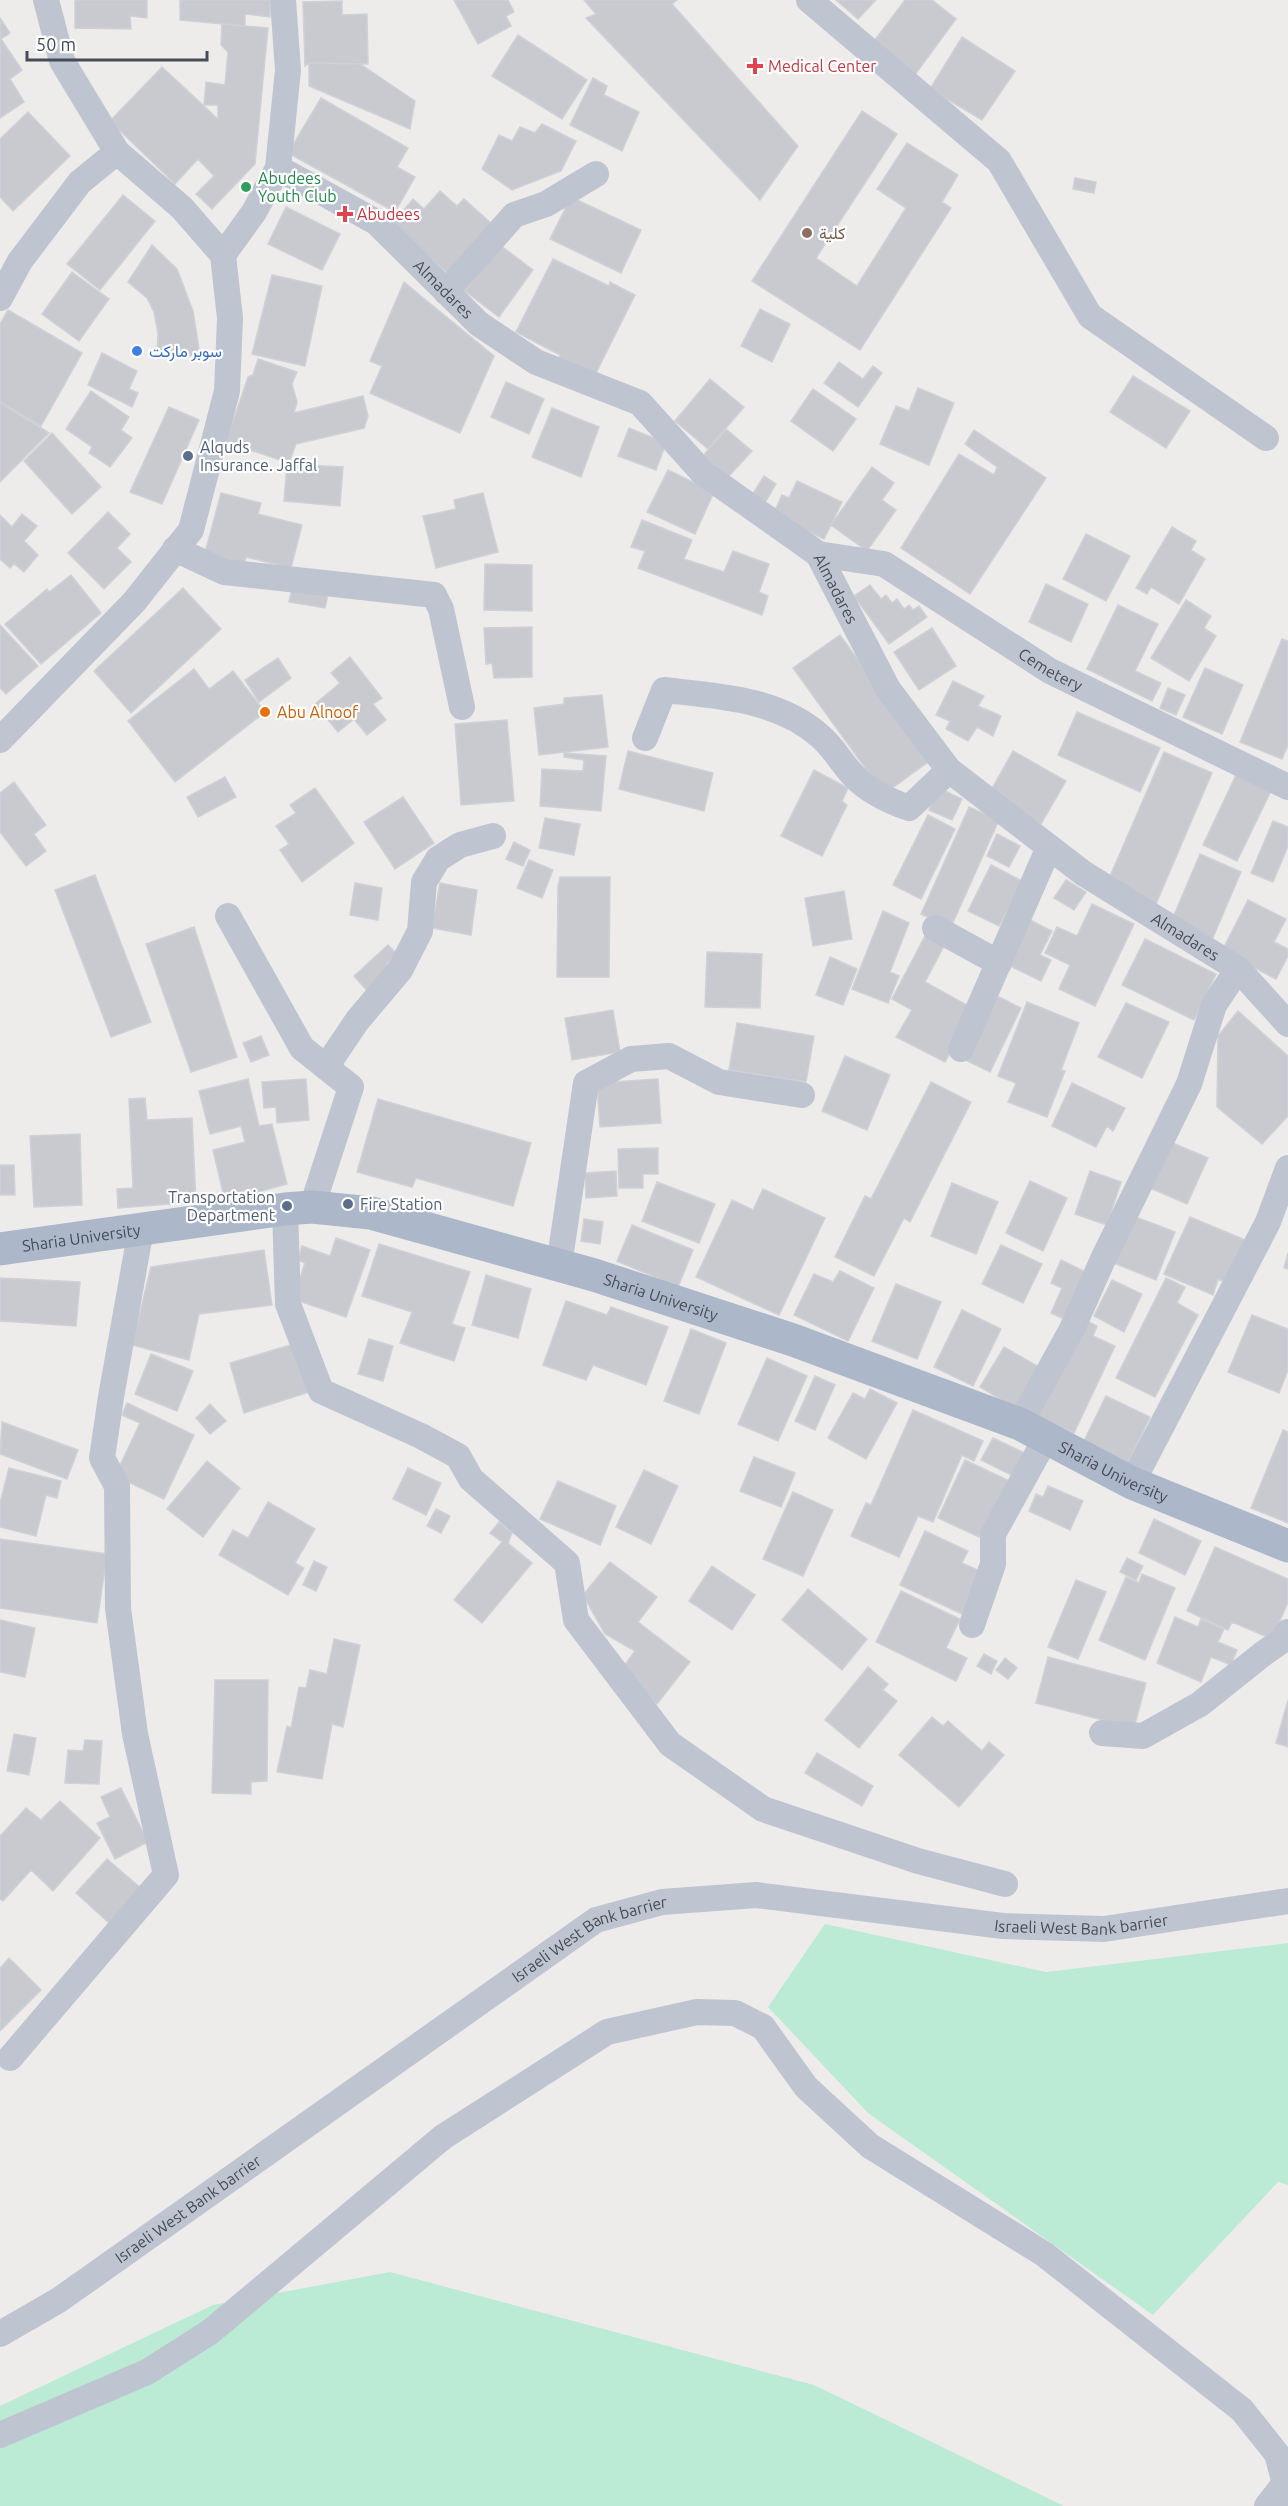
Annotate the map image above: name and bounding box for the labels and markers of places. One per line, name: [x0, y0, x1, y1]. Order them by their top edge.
marker: Medical Center: [746, 57, 764, 75]
place label: Medical Center: [768, 57, 876, 75]
place label: Abudees Youth Club: [258, 169, 337, 205]
marker: Abudees Youth Club: [239, 180, 253, 194]
place label: Abudees: [357, 205, 420, 223]
marker: Abudees: [338, 207, 352, 221]
place label: كلية: [819, 224, 845, 243]
marker: كلية: [800, 226, 814, 240]
place label: سوبر ماركت: [149, 342, 222, 362]
marker: سوبر ماركت: [130, 344, 144, 358]
place label: Alquds Insurance. Jaffal: [200, 438, 317, 474]
marker: Alquds Insurance. Jaffal: [181, 449, 195, 463]
place label: Abu Alnoof: [277, 703, 359, 721]
marker: Abu Alnoof: [258, 705, 272, 719]
place label: Transportation Department: [168, 1188, 276, 1224]
place label: Fire Station: [360, 1195, 442, 1213]
marker: Fire Station: [341, 1197, 355, 1211]
marker: Transportation Department: [280, 1199, 294, 1213]

